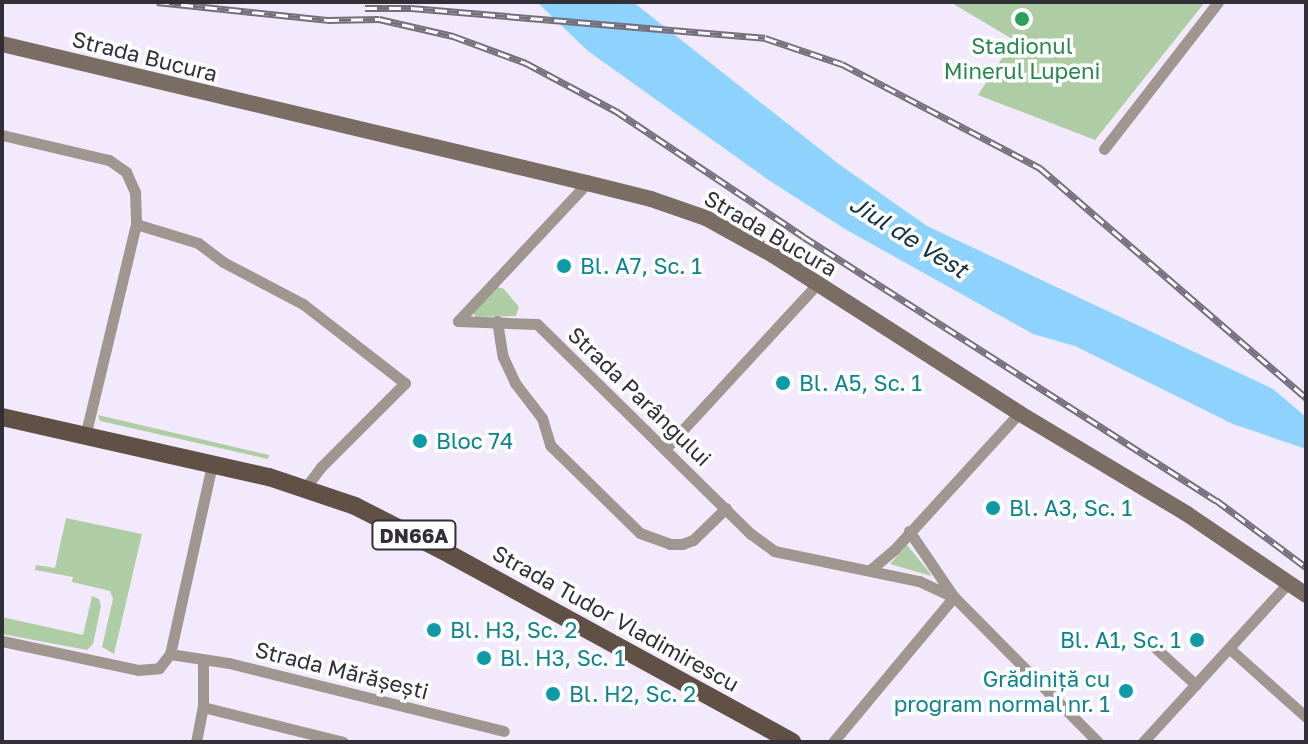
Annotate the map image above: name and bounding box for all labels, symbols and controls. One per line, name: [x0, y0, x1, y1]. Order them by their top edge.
marker: Stadionul Minerul Lupeni: [1013, 10, 1031, 28]
street label: Strada Bucura: [70, 25, 220, 87]
place label: Stadionul Minerul Lupeni: [944, 32, 1100, 84]
street label: Strada Bucura: [700, 184, 842, 282]
water label: Jiul de Vest: [845, 188, 973, 284]
place label: Bl. A7, Sc. 1: [580, 253, 702, 279]
marker: Bl. A7, Sc. 1: [555, 257, 573, 275]
street label: Strada Parângului: [563, 321, 717, 471]
place label: Bl. A5, Sc. 1: [799, 370, 922, 396]
marker: Bl. A5, Sc. 1: [774, 374, 792, 392]
place label: Bloc 74: [436, 428, 513, 454]
marker: Bloc 74: [411, 432, 429, 450]
place label: Bl. A3, Sc. 1: [1009, 495, 1132, 521]
marker: Bl. A3, Sc. 1: [984, 499, 1002, 517]
road number: DN66A: [370, 519, 458, 551]
street label: Strada Tudor Vladimirescu: [488, 539, 744, 697]
place label: Bl. H3, Sc. 2: [450, 617, 577, 643]
marker: Bl. H3, Sc. 2: [425, 621, 443, 639]
place label: Bl. A1, Sc. 1: [1060, 627, 1181, 653]
marker: Bl. A1, Sc. 1: [1188, 631, 1206, 649]
street label: Strada Mărășești: [253, 636, 431, 704]
place label: Bl. H3, Sc. 1: [500, 645, 625, 671]
marker: Bl. H3, Sc. 1: [475, 649, 493, 667]
place label: Grădiniță cu program normal nr. 1: [894, 665, 1110, 716]
place label: Bl. H2, Sc. 2: [569, 681, 696, 707]
marker: Grădiniță cu program normal nr. 1: [1117, 682, 1135, 700]
marker: Bl. H2, Sc. 2: [544, 685, 562, 703]

